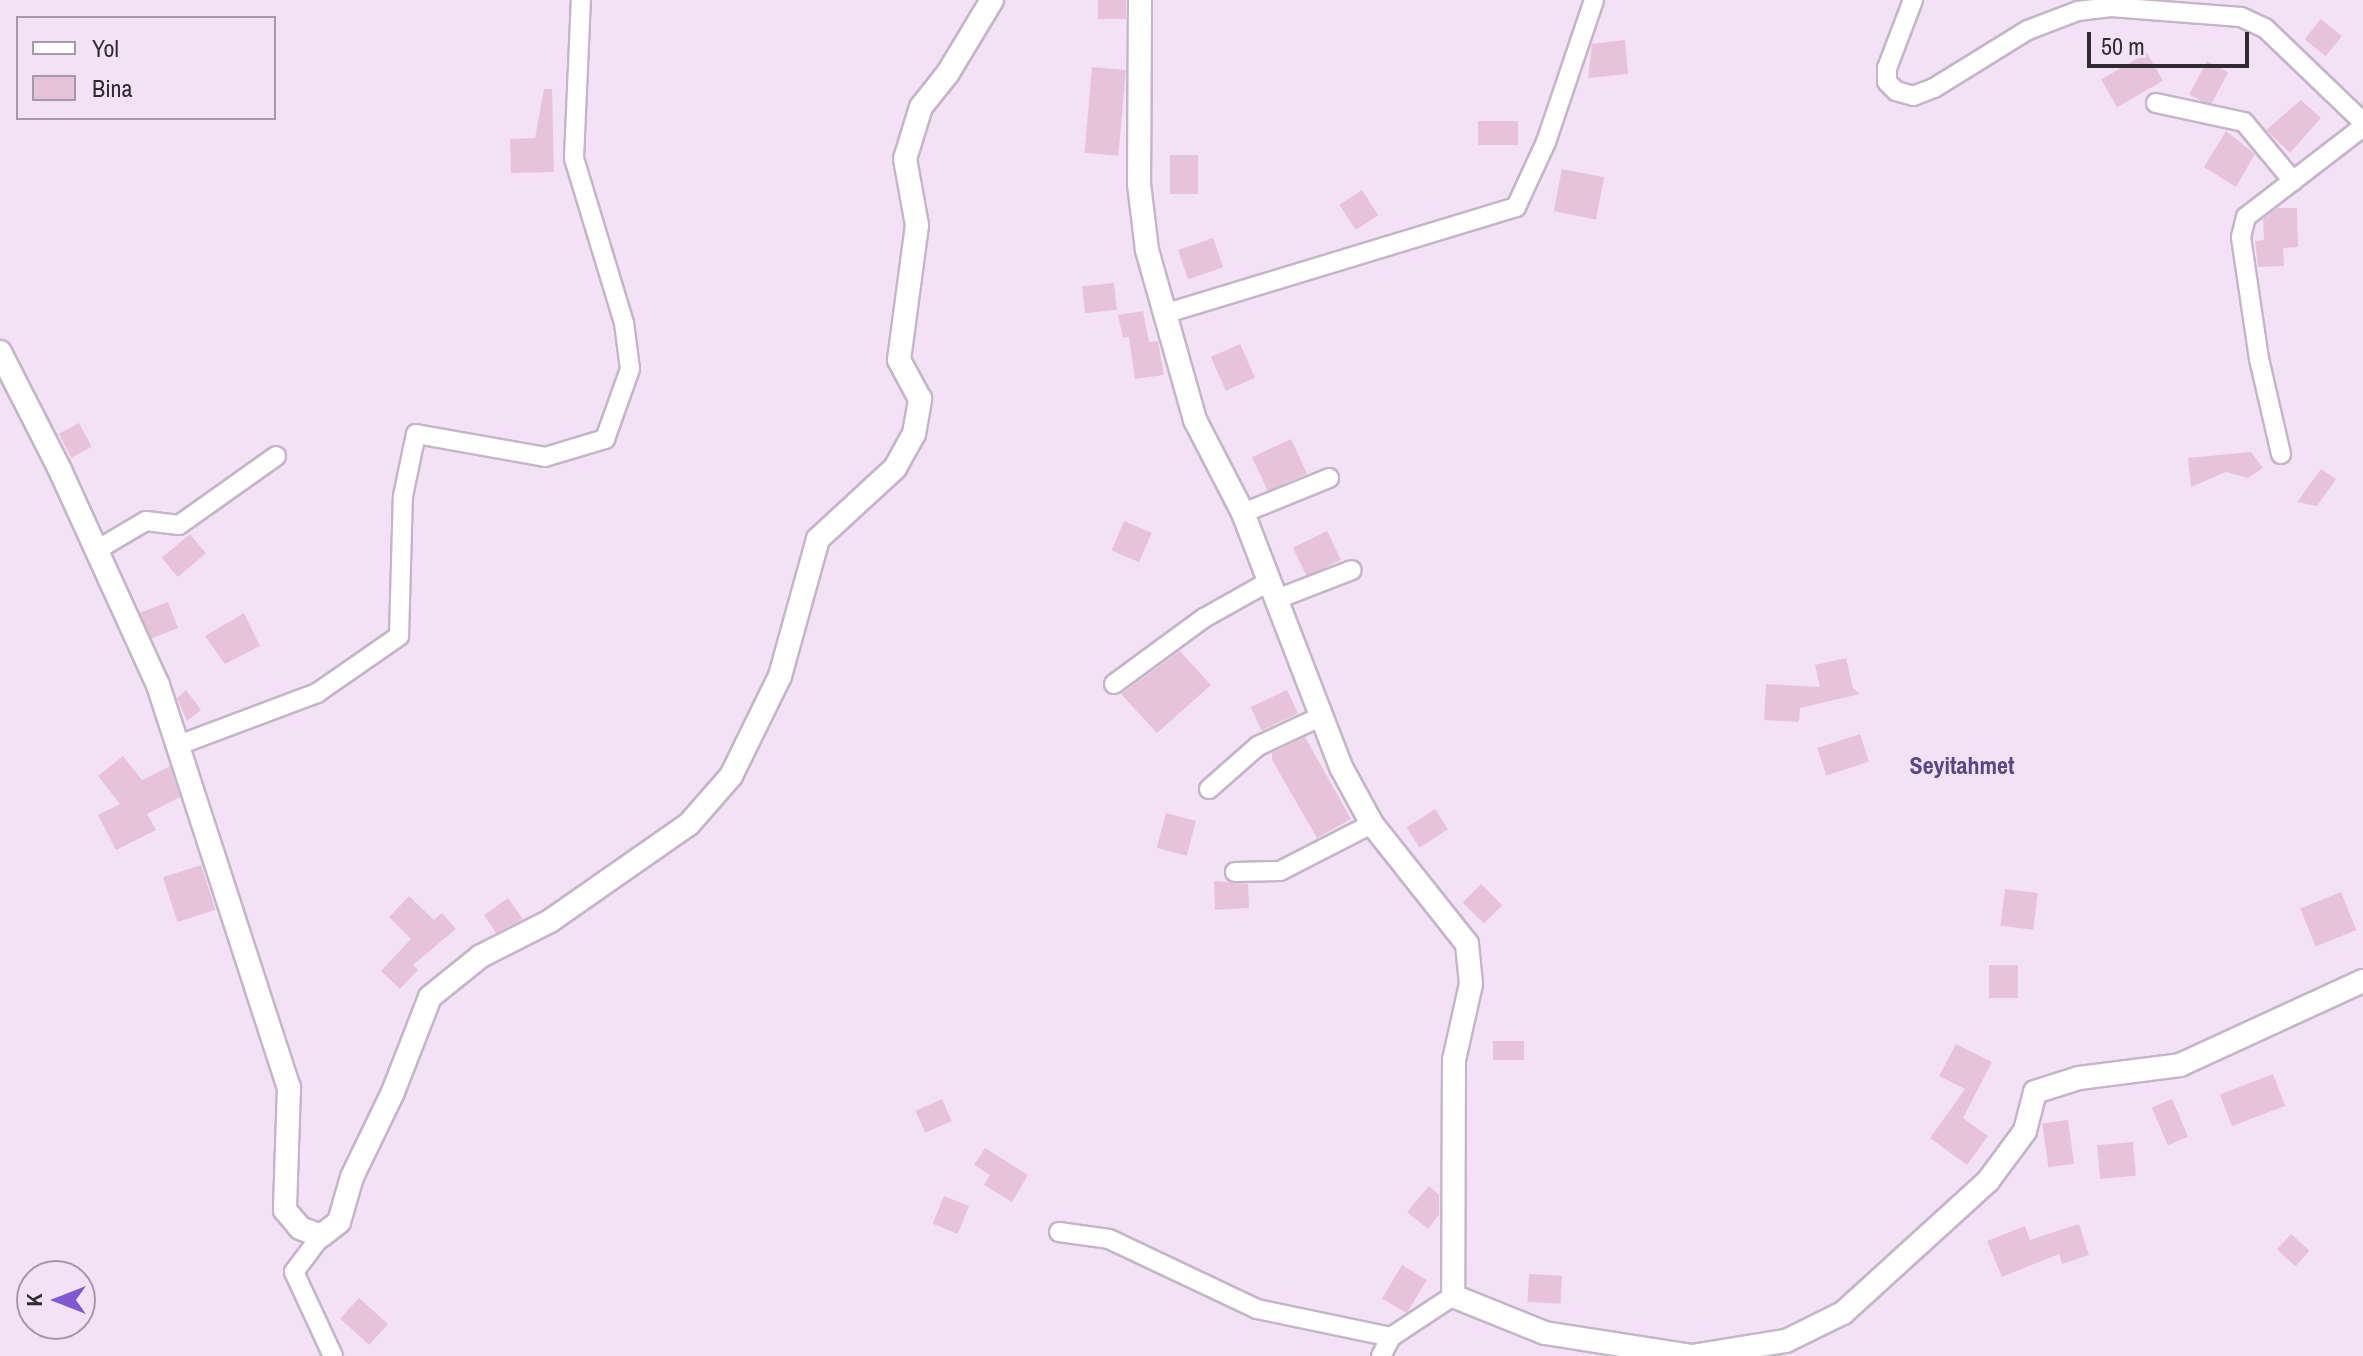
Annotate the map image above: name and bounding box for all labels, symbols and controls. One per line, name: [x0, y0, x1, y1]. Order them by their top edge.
legend: [16, 16, 276, 120]
scale bar: [2091, 16, 2253, 66]
text: 50 m: [2101, 30, 2145, 62]
text: Yol: [92, 32, 119, 64]
text: Bina: [92, 72, 133, 104]
district label: Seyitahmet: [1910, 752, 2014, 780]
north arrow: [16, 1260, 96, 1340]
text: K: [19, 1293, 49, 1307]

